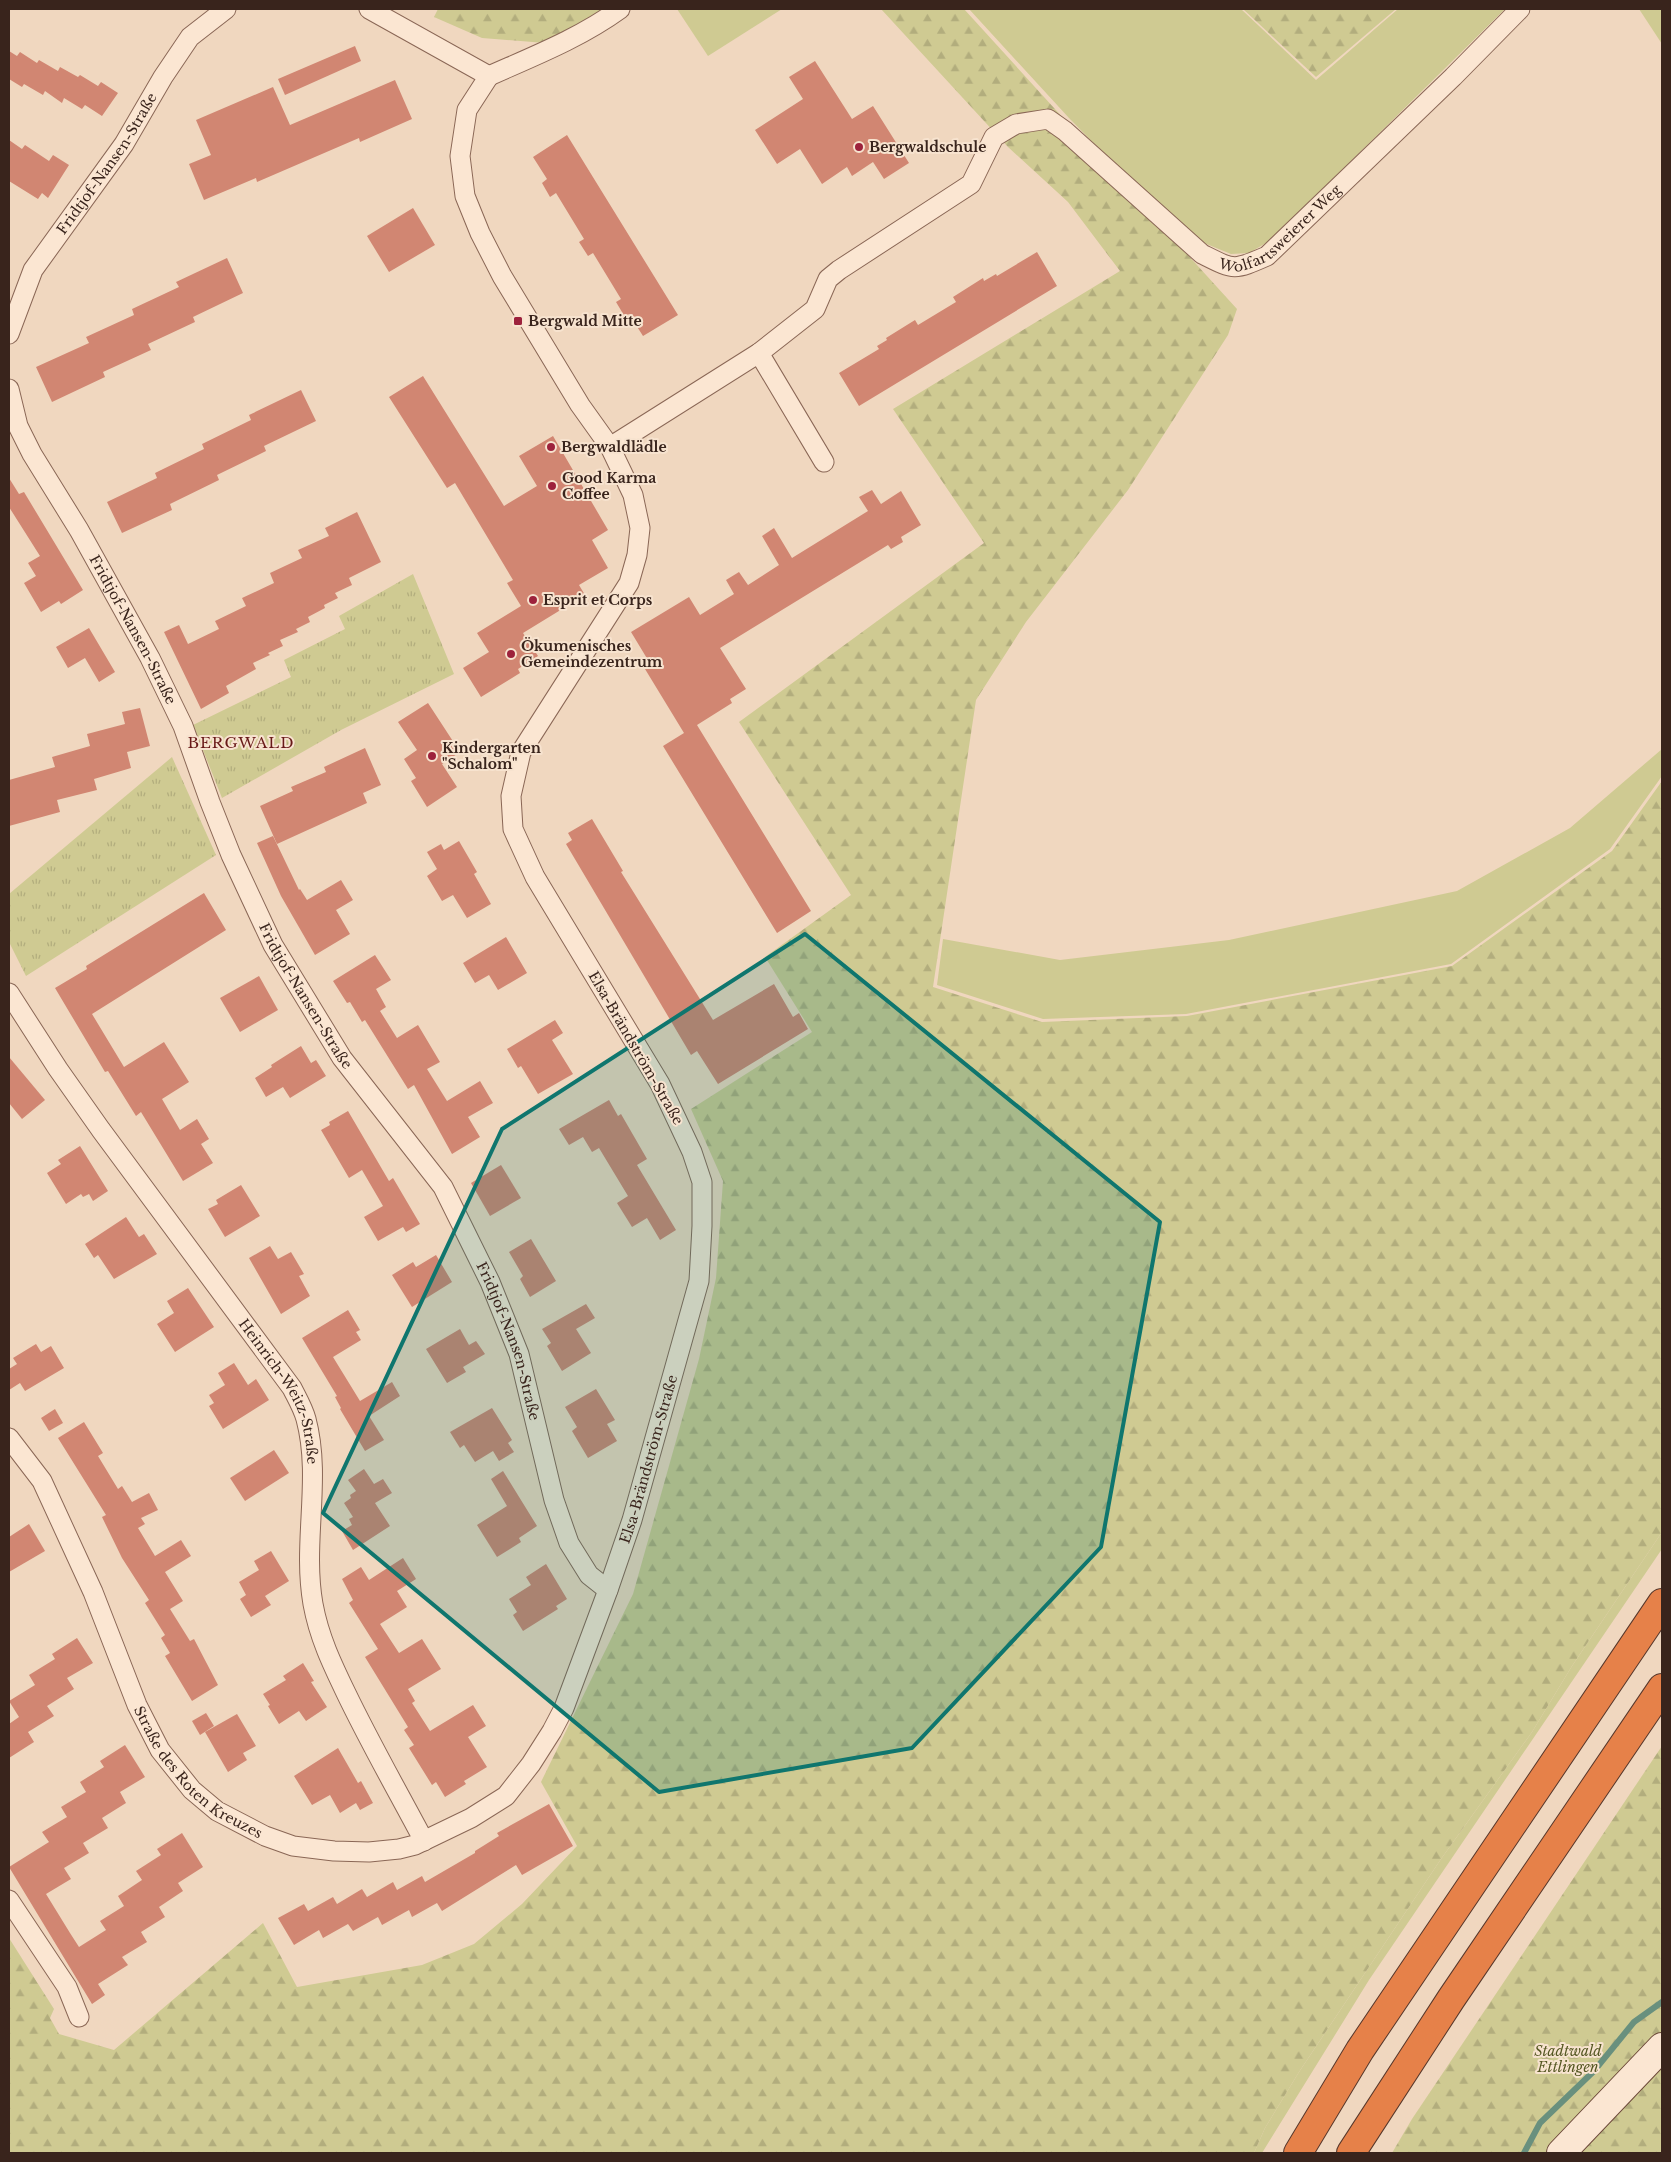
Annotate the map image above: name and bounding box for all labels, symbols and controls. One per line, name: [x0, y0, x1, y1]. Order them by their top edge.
street label: Fridtjof-Nansen-Straße: [53, 90, 161, 238]
place label: Bergwaldschule: [869, 138, 986, 156]
marker: Bergwaldschule: [853, 141, 865, 153]
street label: Wolfartsweierer Weg: [1216, 180, 1345, 277]
place label: Bergwald Mitte: [528, 312, 642, 330]
marker: Bergwald Mitte: [512, 315, 524, 327]
place label: Bergwaldlädle: [561, 438, 667, 456]
marker: Bergwaldlädle: [545, 441, 557, 453]
place label: Good Karma Coffee: [562, 469, 656, 503]
marker: Good Karma Coffee: [546, 480, 558, 492]
street label: Fridtjof-Nansen-Straße: [86, 552, 180, 707]
place label: Esprit et Corps: [543, 591, 653, 609]
marker: Esprit et Corps: [527, 594, 539, 606]
place label: Ökumenisches Gemeindezentrum: [521, 637, 663, 671]
marker: Ökumenisches Gemeindezentrum: [505, 648, 517, 660]
district label: BERGWALD: [187, 733, 295, 752]
place label: Kindergarten "Schalom": [442, 739, 541, 773]
marker: Kindergarten "Schalom": [426, 750, 438, 762]
street label: Fridtjof-Nansen-Straße: [255, 920, 356, 1073]
street label: Elsa-Brändström-Straße: [585, 968, 687, 1128]
street label: Fridtjof-Nansen-Straße: [472, 1259, 544, 1422]
street label: Heinrich-Weitz-Straße: [235, 1315, 321, 1465]
street label: Elsa-Brändström-Straße: [616, 1373, 681, 1546]
street label: Straße des Roten Kreuzes: [130, 1703, 266, 1842]
park label: Stadtwald Ettlingen: [1534, 2042, 1602, 2076]

